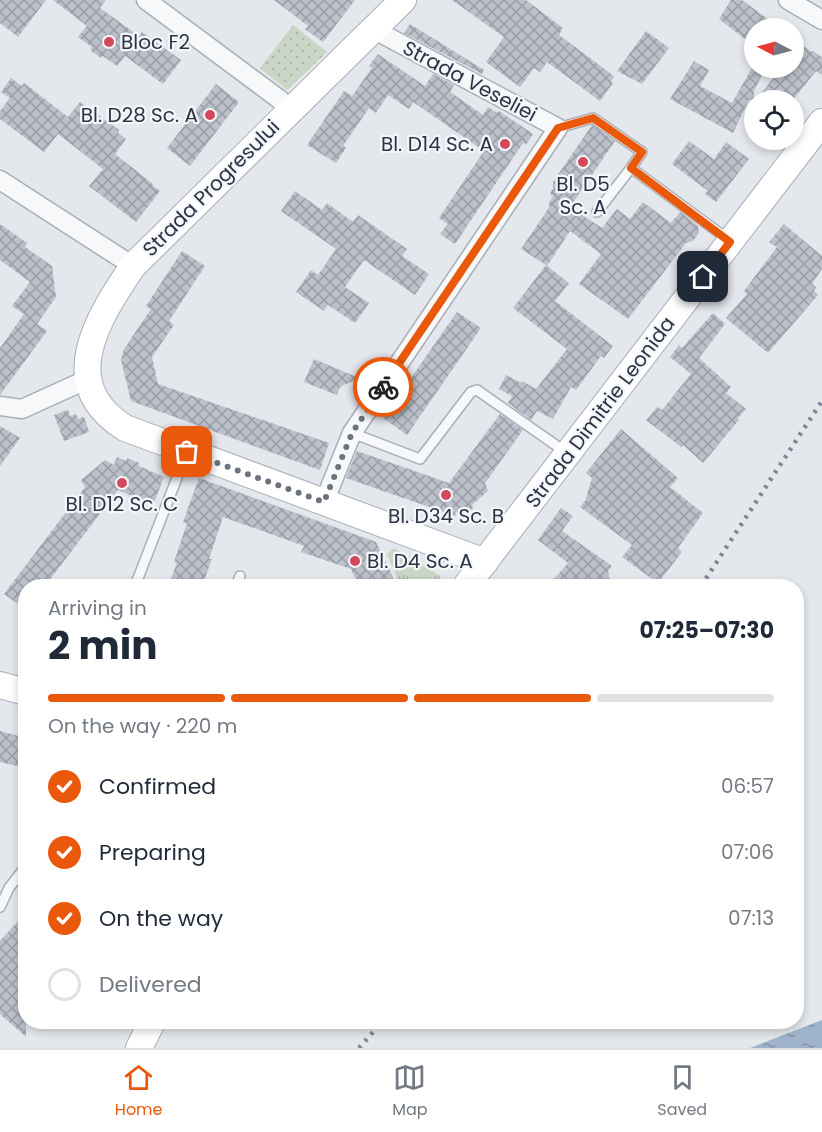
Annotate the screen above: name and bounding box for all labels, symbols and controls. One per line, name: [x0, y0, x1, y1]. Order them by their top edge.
north arrow: [744, 18, 804, 78]
map controls: [744, 18, 804, 150]
place label: Bloc F2: [121, 28, 190, 56]
street label: Strada Veseliei: [398, 34, 542, 128]
marker: Bloc F2: [102, 35, 116, 49]
button: locate: [744, 90, 804, 150]
place label: Bl. D28 Sc. A: [81, 101, 198, 129]
marker: Bl. D28 Sc. A: [203, 108, 217, 122]
street label: Strada Progresului: [136, 113, 286, 263]
place label: Bl. D14 Sc. A: [381, 130, 493, 158]
marker: Bl. D14 Sc. A: [498, 137, 512, 151]
marker: Bl. D5 Sc. A: [576, 155, 590, 169]
place label: Bl. D5 Sc. A: [556, 170, 610, 221]
pin: [677, 251, 728, 302]
icon: home: [686, 260, 719, 293]
street label: Strada Dimitrie Leonida: [519, 311, 681, 513]
courier: [353, 357, 413, 417]
icon: bike: [367, 371, 400, 404]
pin: [161, 426, 212, 477]
icon: bag: [170, 435, 203, 468]
marker: Bl. D12 Sc. C: [115, 476, 129, 490]
marker: Bl. D34 Sc. B: [439, 488, 453, 502]
place label: Bl. D12 Sc. C: [66, 490, 178, 518]
place label: Bl. D34 Sc. B: [388, 502, 504, 530]
place label: Bl. D4 Sc. A: [367, 547, 473, 575]
marker: Bl. D4 Sc. A: [348, 554, 362, 568]
text: Arriving in: [48, 594, 147, 622]
text: 07:25–07:30: [639, 615, 774, 646]
text: 2 min: [48, 618, 158, 673]
text: On the way · 220 m: [48, 712, 237, 740]
icon: check: [48, 770, 81, 803]
text: Confirmed: [99, 771, 216, 802]
text: 06:57: [721, 772, 774, 800]
icon: check: [48, 836, 81, 869]
text: Preparing: [99, 837, 206, 868]
text: 07:06: [721, 838, 774, 866]
icon: check: [48, 902, 81, 935]
text: On the way: [99, 903, 223, 934]
text: 07:13: [728, 904, 774, 932]
text: Delivered: [99, 969, 202, 1000]
tab: Home: [115, 1061, 163, 1122]
tab: Map: [392, 1061, 428, 1122]
tab: Saved: [657, 1061, 707, 1122]

